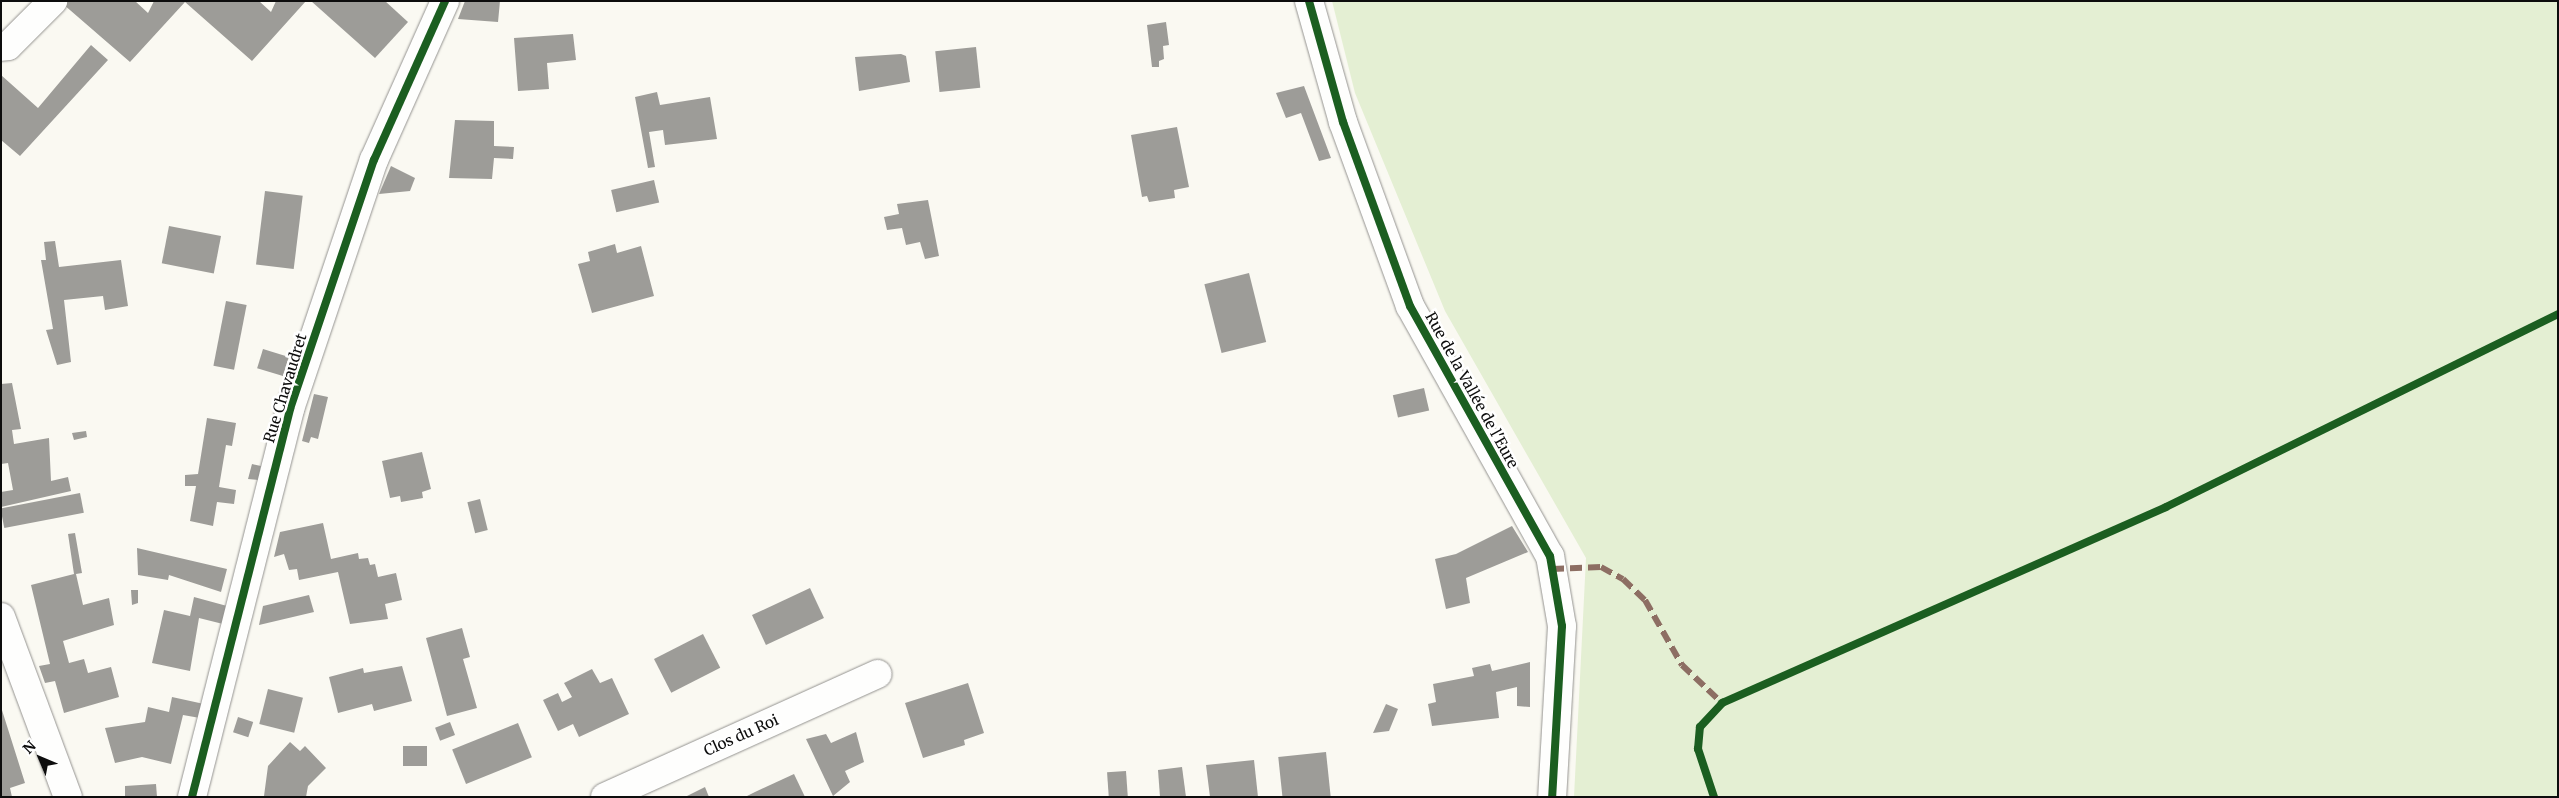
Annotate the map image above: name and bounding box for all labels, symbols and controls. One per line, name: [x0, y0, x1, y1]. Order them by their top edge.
street label: Rue de la Vallée de l'Eure: [1422, 309, 1522, 471]
street label: Rue Chavaudret: [260, 331, 310, 445]
street label: Clos du Roi: [701, 711, 781, 759]
north arrow: [15, 733, 65, 783]
text: N: [19, 737, 40, 758]

